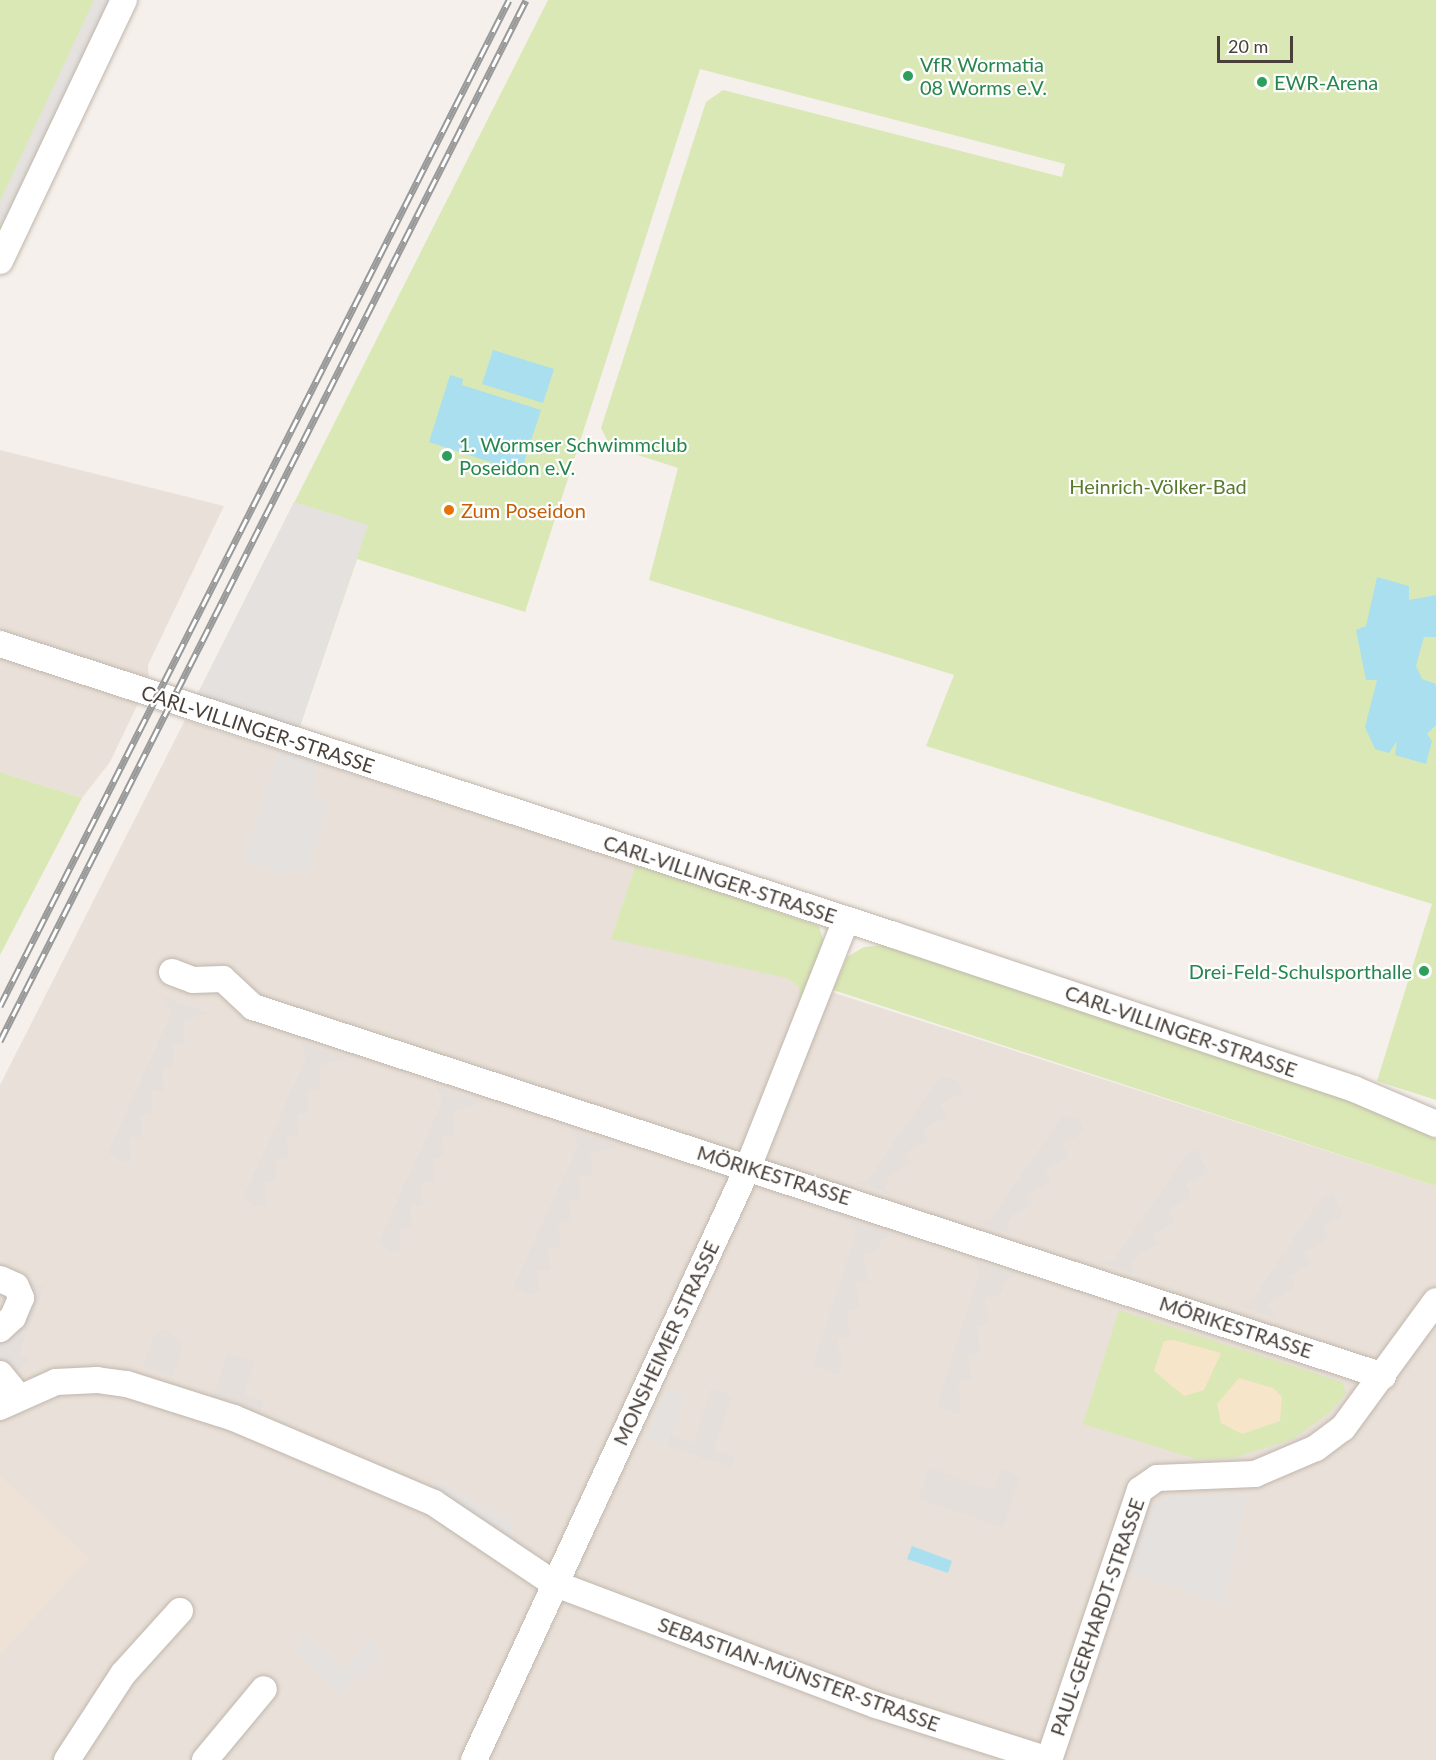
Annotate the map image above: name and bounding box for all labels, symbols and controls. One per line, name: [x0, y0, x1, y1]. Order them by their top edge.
scale bar: [1220, 24, 1296, 62]
text: 20 m: [1228, 35, 1268, 57]
place label: VfR Wormatia 08 Worms e.V.: [920, 52, 1047, 99]
marker: VfR Wormatia 08 Worms e.V.: [901, 69, 915, 83]
place label: EWR-Arena: [1274, 70, 1378, 94]
marker: EWR-Arena: [1255, 75, 1269, 89]
place label: 1. Wormser Schwimmclub Poseidon e.V.: [459, 432, 688, 479]
marker: 1. Wormser Schwimmclub Poseidon e.V.: [440, 449, 454, 463]
park label: Heinrich-Völker-Bad: [1069, 474, 1247, 498]
place label: Zum Poseidon: [461, 498, 586, 522]
marker: Zum Poseidon: [442, 503, 456, 517]
street label: CARL-VILLINGER-STRASSE: [138, 680, 378, 778]
street label: CARL-VILLINGER-STRASSE: [600, 830, 840, 928]
place label: Drei-Feld-Schulsporthalle: [1189, 959, 1412, 983]
marker: Drei-Feld-Schulsporthalle: [1417, 964, 1431, 978]
street label: CARL-VILLINGER-STRASSE: [1062, 980, 1300, 1082]
street label: MÖRIKESTRASSE: [694, 1140, 854, 1210]
street label: MONSHEIMER STRASSE: [608, 1237, 724, 1449]
street label: MÖRIKESTRASSE: [1156, 1291, 1316, 1363]
street label: PAUL-GERHARDT-STRASSE: [1045, 1495, 1149, 1739]
street label: SEBASTIAN-MÜNSTER-STRASSE: [655, 1612, 943, 1736]

